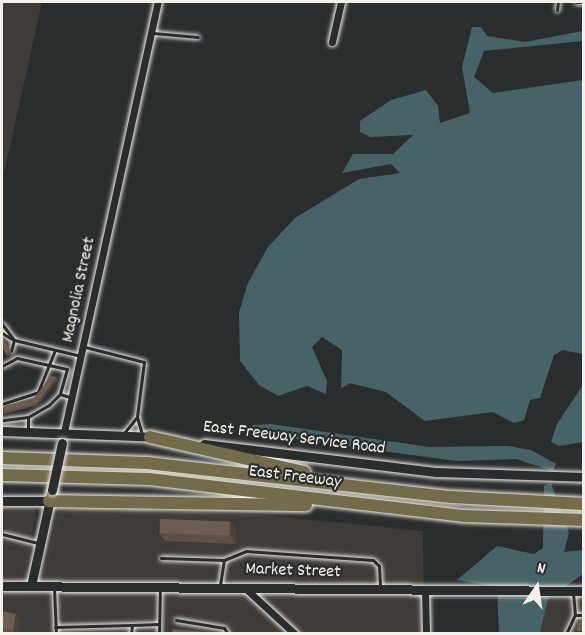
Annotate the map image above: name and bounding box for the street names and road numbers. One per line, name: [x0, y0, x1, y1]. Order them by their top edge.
street label: Magnolia Street: [58, 235, 102, 345]
street label: East Freeway Service Road: [202, 417, 386, 461]
street label: East Freeway: [248, 462, 342, 494]
street label: Market Street: [245, 560, 341, 584]

